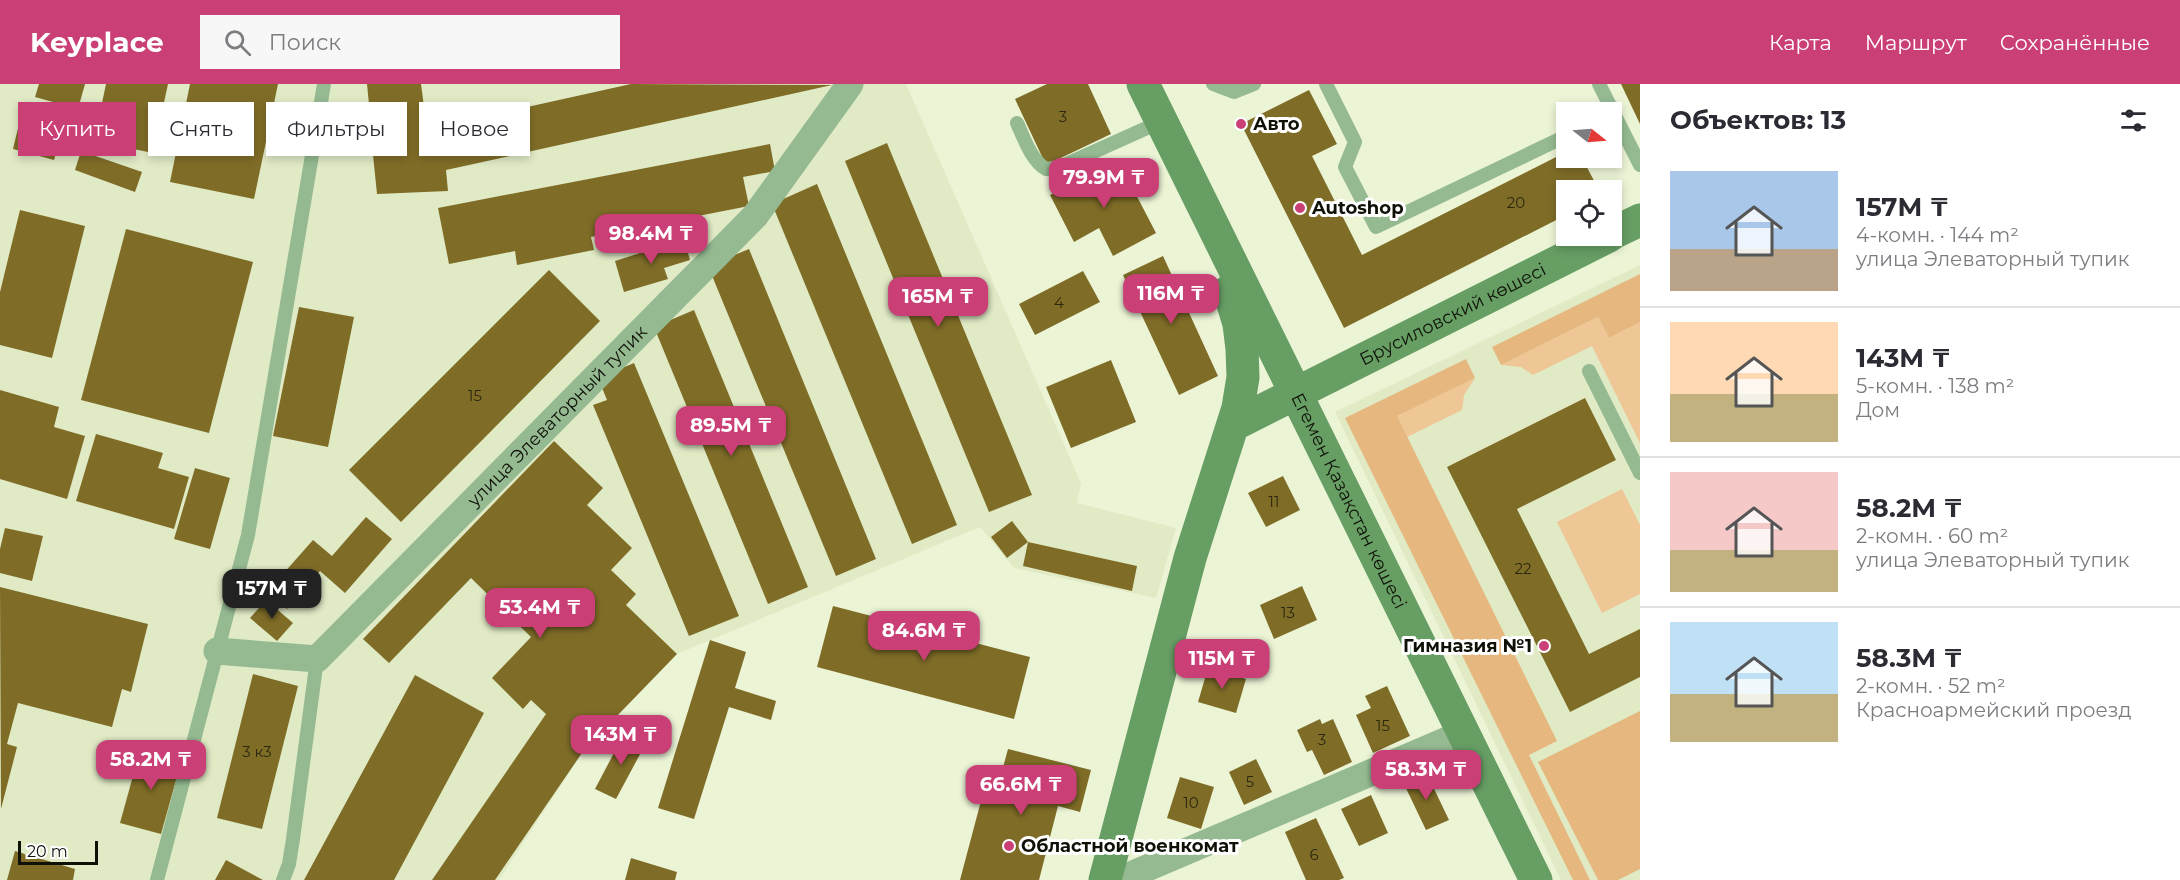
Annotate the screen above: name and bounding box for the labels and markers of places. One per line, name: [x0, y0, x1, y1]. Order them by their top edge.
place label: Авто: [1253, 113, 1300, 135]
marker: Авто: [1234, 117, 1248, 131]
pin: 79.9M ₸: [1049, 158, 1159, 209]
place label: Autoshop: [1311, 197, 1404, 219]
marker: Autoshop: [1293, 201, 1307, 215]
pin: 98.4M ₸: [596, 214, 706, 265]
pin: 116M ₸: [1122, 274, 1220, 325]
pin: 165M ₸: [889, 277, 987, 328]
pin: 89.5M ₸: [676, 406, 786, 457]
pin: 157M ₸: [223, 569, 321, 620]
pin: 53.4M ₸: [485, 588, 595, 639]
pin: 84.6M ₸: [869, 611, 979, 662]
place label: Гимназия №1: [1403, 635, 1532, 657]
pin: 115M ₸: [1173, 639, 1271, 690]
marker: Гимназия №1: [1537, 639, 1551, 653]
pin: 143M ₸: [572, 715, 670, 766]
pin: 58.2M ₸: [96, 740, 206, 791]
pin: 58.3M ₸: [1371, 750, 1481, 801]
pin: 66.6M ₸: [966, 765, 1076, 816]
place label: Областной военкомат: [1021, 835, 1239, 857]
marker: Областной военкомат: [1002, 839, 1016, 853]

